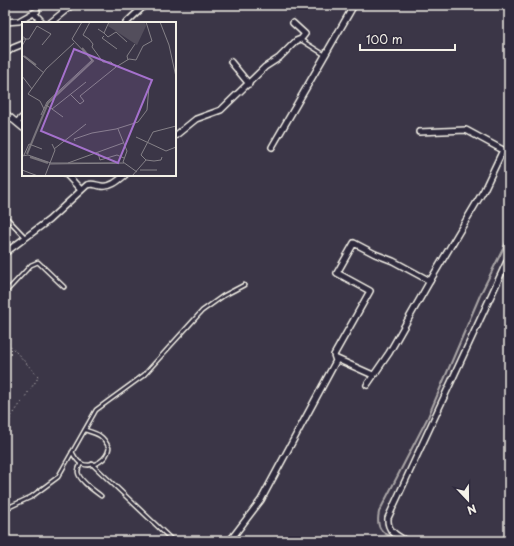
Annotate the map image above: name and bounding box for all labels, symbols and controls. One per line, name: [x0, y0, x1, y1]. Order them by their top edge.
inset map: [22, 22, 176, 176]
scale bar: [360, 26, 455, 52]
text: 100 m: [366, 30, 403, 48]
north arrow: [448, 480, 488, 520]
text: N: [464, 500, 479, 519]

